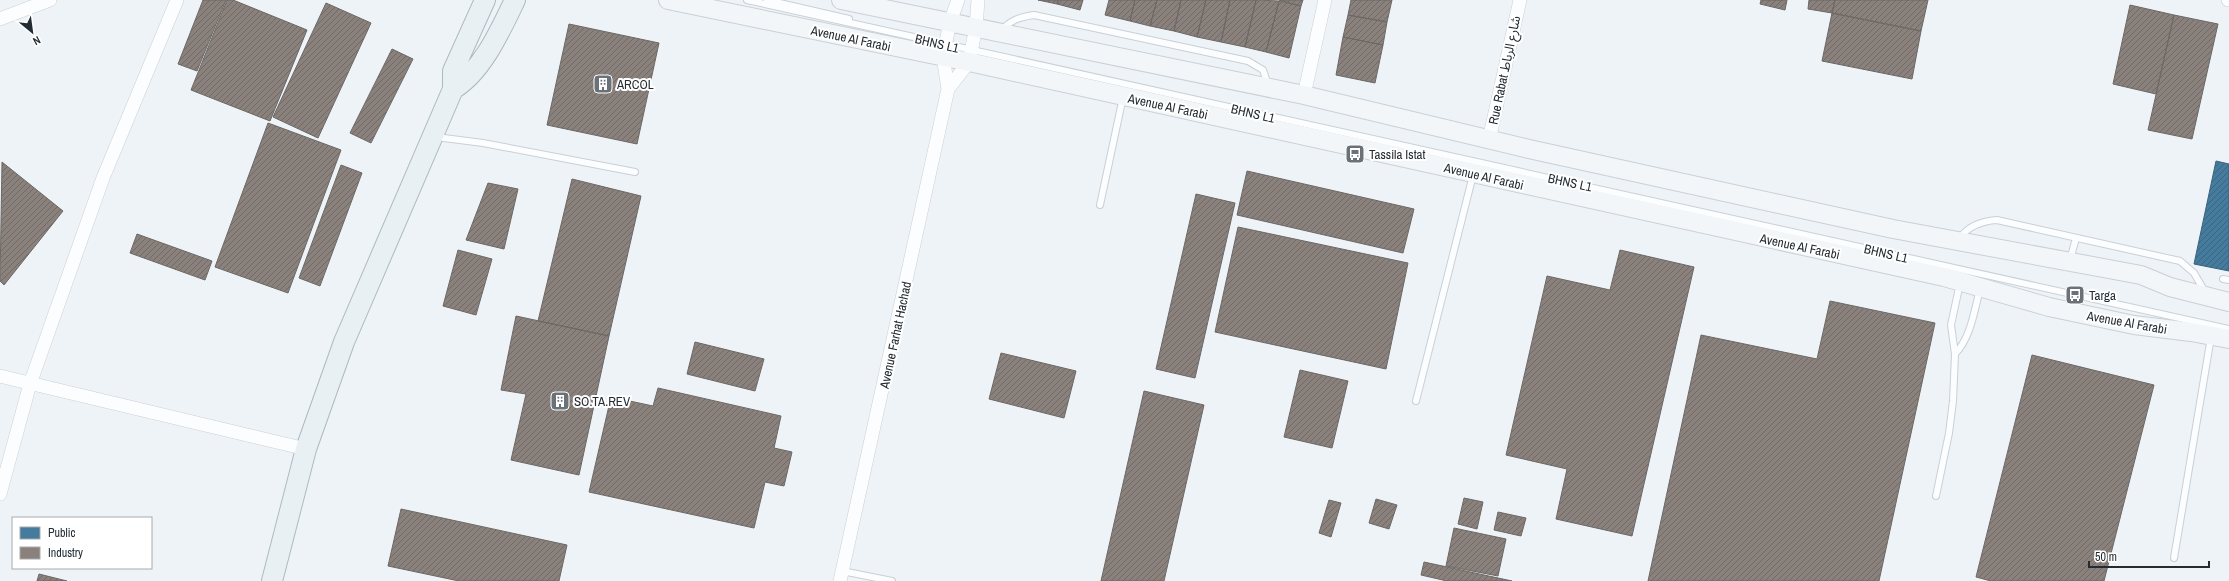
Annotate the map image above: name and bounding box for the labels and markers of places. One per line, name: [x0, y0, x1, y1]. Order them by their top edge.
building icon: ARCOL: [592, 73, 614, 95]
place label: ARCOL: [616, 76, 654, 93]
bus stop icon: Tassila Istat: [1344, 143, 1366, 165]
place label: Tassila Istat: [1369, 146, 1426, 163]
bus stop icon: Targa: [2064, 284, 2086, 306]
place label: Targa: [2089, 287, 2116, 304]
building icon: SO.TA.REV: [549, 390, 571, 412]
place label: SO.TA.REV: [574, 393, 630, 410]

